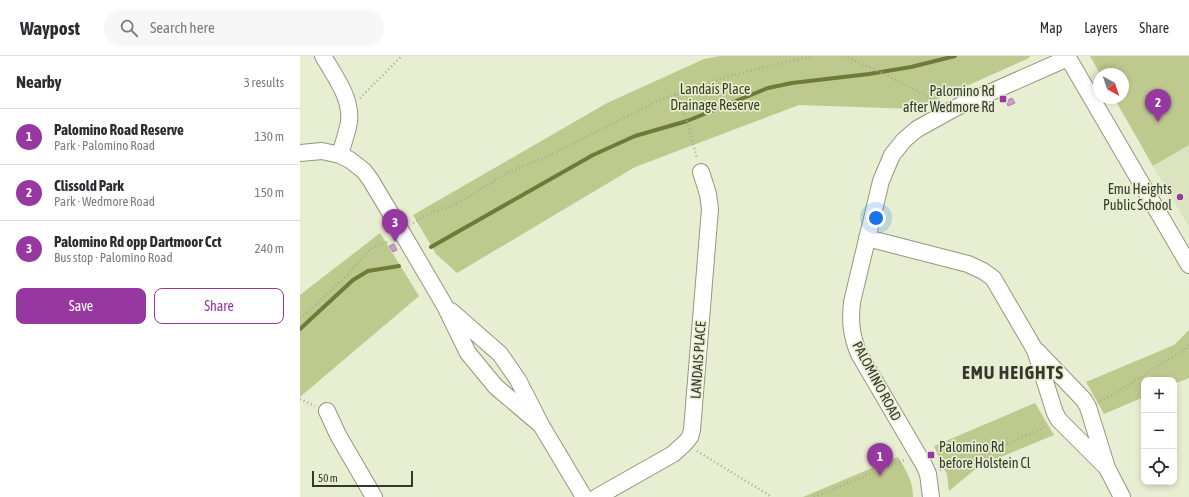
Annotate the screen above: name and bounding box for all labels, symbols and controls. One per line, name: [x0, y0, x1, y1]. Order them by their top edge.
search box: [104, 10, 384, 46]
text: Waypost: [20, 17, 80, 39]
icon: search: [118, 17, 140, 39]
text: Search here: [150, 19, 215, 36]
text: Map: [1040, 20, 1062, 36]
text: Layers: [1084, 20, 1117, 36]
text: Share: [1139, 20, 1169, 36]
north arrow: [1093, 68, 1129, 104]
text: Nearby: [16, 72, 62, 92]
text: 3 results: [244, 75, 284, 90]
park label: Landais Place Drainage Reserve: [670, 81, 760, 113]
place label: Palomino Rd after Wedmore Rd: [903, 83, 995, 115]
pin: 2: [1145, 89, 1171, 122]
marker: Palomino Rd after Wedmore Rd: [998, 94, 1008, 104]
text: Palomino Road Reserve: [54, 121, 184, 138]
text: 1: [26, 129, 32, 144]
text: 130 m: [255, 129, 284, 144]
text: Park · Palomino Road: [54, 138, 155, 153]
text: Clissold Park: [54, 177, 124, 194]
place label: Emu Heights Public School: [1103, 181, 1172, 213]
text: 2: [26, 185, 32, 200]
text: 150 m: [255, 185, 284, 200]
marker: Emu Heights Public School: [1175, 192, 1185, 202]
text: Park · Wedmore Road: [54, 194, 155, 209]
your location: [866, 208, 886, 228]
pin: 3: [382, 209, 408, 242]
text: Palomino Rd opp Dartmoor Cct: [54, 233, 222, 250]
text: 3: [26, 241, 32, 256]
text: 240 m: [255, 241, 284, 256]
text: Bus stop · Palomino Road: [54, 250, 173, 265]
button: Save: [16, 288, 146, 324]
button: Share: [154, 288, 284, 324]
street label: LANDAIS PLACE: [687, 321, 709, 399]
street label: PALOMINO ROAD: [849, 339, 905, 424]
district label: EMU HEIGHTS: [962, 362, 1064, 383]
map controls: [1141, 377, 1177, 485]
button: +: [1141, 377, 1177, 413]
button: −: [1141, 413, 1177, 449]
place label: Palomino Rd before Holstein Cl: [939, 439, 1031, 471]
pin: 1: [867, 443, 893, 476]
button: locate: [1141, 449, 1177, 485]
marker: Palomino Rd before Holstein Cl: [926, 450, 936, 460]
scale bar: [312, 469, 413, 488]
text: 50 m: [318, 472, 338, 484]

